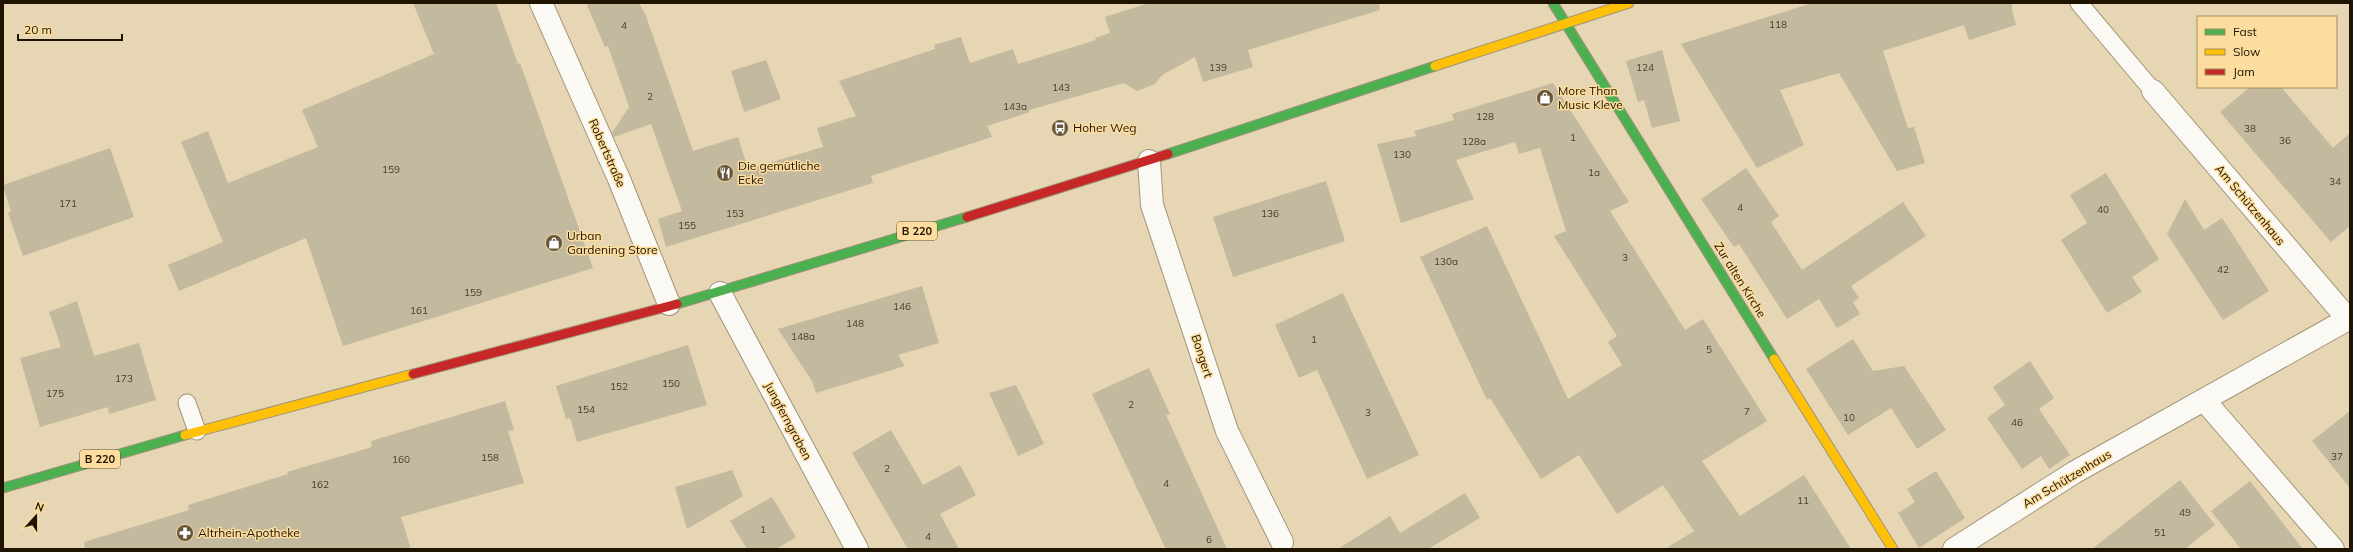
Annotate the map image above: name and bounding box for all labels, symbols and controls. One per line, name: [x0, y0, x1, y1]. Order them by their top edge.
scale bar: [18, 16, 122, 42]
legend: [2197, 16, 2337, 88]
house number: 118: [1769, 18, 1787, 31]
house number: 4: [621, 19, 627, 32]
text: 20 m: [24, 22, 52, 37]
text: Fast: [2233, 24, 2257, 39]
text: Slow: [2233, 44, 2261, 59]
house number: 139: [1209, 61, 1227, 74]
house number: 124: [1636, 61, 1654, 74]
text: Jam: [2233, 64, 2255, 79]
house number: 143: [1052, 81, 1070, 94]
place label: More Than Music Kleve: [1558, 83, 1623, 112]
shop icon: More Than Music Kleve: [1535, 88, 1555, 108]
house number: 2: [647, 90, 653, 103]
house number: 143a: [1003, 100, 1027, 113]
house number: 128: [1476, 110, 1494, 123]
street label: Robertstraße: [586, 116, 629, 189]
bus stop icon: Hoher Weg: [1050, 118, 1070, 138]
place label: Hoher Weg: [1073, 120, 1137, 135]
house number: 38: [2244, 122, 2256, 135]
house number: 1: [1570, 131, 1576, 144]
house number: 36: [2279, 134, 2291, 147]
house number: 128a: [1462, 135, 1486, 148]
house number: 130: [1393, 148, 1411, 161]
place label: Die gemütliche Ecke: [738, 158, 820, 187]
street label: Am Schützenhaus: [2212, 161, 2289, 248]
house number: 159: [382, 163, 400, 176]
restaurant icon: Die gemütliche Ecke: [715, 163, 735, 183]
house number: 1a: [1588, 166, 1600, 179]
house number: 34: [2329, 175, 2341, 188]
house number: 171: [59, 197, 77, 210]
house number: 4: [1737, 201, 1743, 214]
house number: 40: [2097, 203, 2109, 216]
house number: 153: [726, 207, 744, 220]
house number: 136: [1261, 207, 1279, 220]
house number: 155: [678, 219, 696, 232]
road number: B 220: [897, 222, 937, 240]
place label: Urban Gardening Store: [567, 228, 658, 257]
shop icon: Urban Gardening Store: [544, 233, 564, 253]
street label: Zur alten Kirche: [1711, 239, 1770, 320]
house number: 3: [1622, 251, 1628, 264]
house number: 130a: [1434, 255, 1458, 268]
house number: 42: [2217, 263, 2229, 276]
house number: 159: [464, 286, 482, 299]
house number: 146: [893, 300, 911, 313]
house number: 161: [410, 304, 428, 317]
house number: 148: [846, 317, 864, 330]
house number: 148a: [791, 330, 815, 343]
street label: Bongert: [1188, 332, 1217, 379]
house number: 1: [1311, 333, 1317, 346]
house number: 5: [1706, 343, 1712, 356]
house number: 173: [115, 372, 133, 385]
house number: 150: [662, 377, 680, 390]
street label: Jungferngraben: [762, 379, 815, 462]
house number: 152: [610, 380, 628, 393]
house number: 175: [46, 387, 64, 400]
house number: 2: [1128, 398, 1134, 411]
house number: 154: [577, 403, 595, 416]
house number: 7: [1744, 405, 1750, 418]
house number: 3: [1365, 406, 1371, 419]
house number: 10: [1843, 411, 1855, 424]
house number: 46: [2011, 416, 2023, 429]
street label: Am Schützenhaus: [2020, 446, 2114, 511]
road number: B 220: [80, 450, 120, 468]
house number: 37: [2331, 450, 2343, 463]
house number: 158: [481, 451, 499, 464]
house number: 160: [392, 453, 410, 466]
house number: 2: [884, 462, 890, 475]
house number: 4: [1163, 477, 1169, 490]
house number: 162: [311, 478, 329, 491]
house number: 11: [1797, 494, 1809, 507]
north arrow: [16, 496, 56, 536]
text: N: [33, 499, 46, 515]
house number: 49: [2179, 506, 2191, 519]
pharmacy icon: Altrhein-Apotheke: [175, 523, 195, 543]
house number: 1: [760, 523, 766, 536]
place label: Altrhein-Apotheke: [198, 525, 300, 540]
house number: 51: [2154, 526, 2166, 539]
house number: 4: [925, 530, 931, 543]
house number: 6: [1206, 533, 1212, 546]

